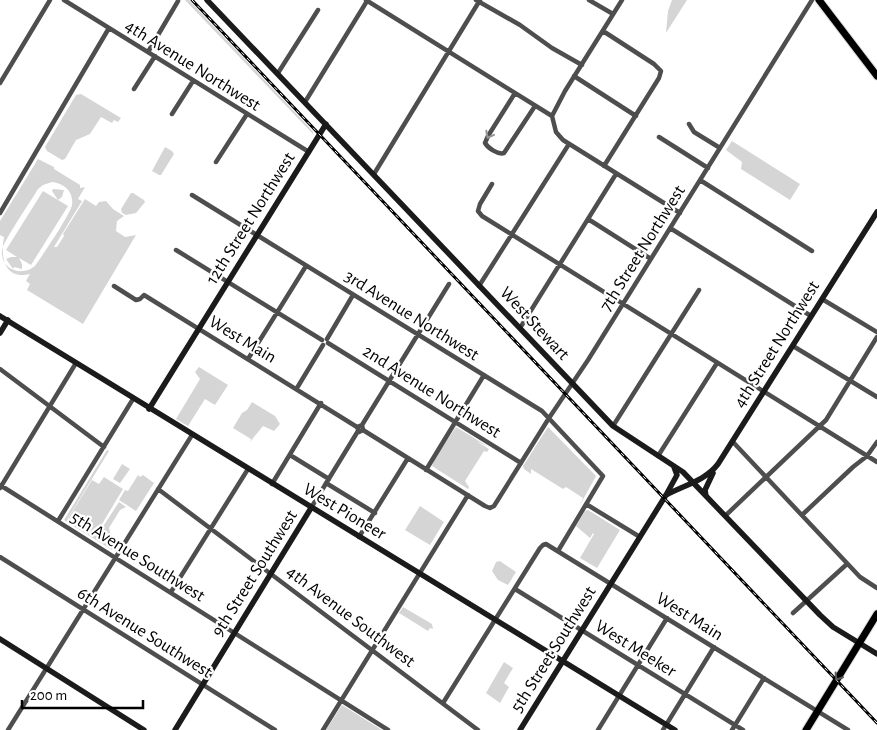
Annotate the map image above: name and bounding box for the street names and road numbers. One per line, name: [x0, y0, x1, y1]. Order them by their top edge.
street label: 4th Avenue Northwest: [122, 17, 264, 115]
street label: 12th Street Northwest: [203, 149, 299, 288]
street label: 7th Street Northwest: [597, 182, 689, 315]
street label: 3rd Avenue Northwest: [341, 267, 482, 365]
street label: 4th Street Northwest: [731, 278, 823, 411]
street label: West Stewart: [496, 284, 573, 364]
street label: West Main: [206, 313, 279, 367]
street label: 2nd Avenue Northwest: [359, 342, 504, 442]
street label: West Pioneer: [300, 480, 389, 544]
street label: 9th Street Southwest: [209, 507, 301, 640]
street label: 5th Avenue Southwest: [67, 508, 208, 606]
street label: 4th Avenue Southwest: [283, 563, 418, 671]
street label: 5th Street Southwest: [508, 583, 600, 716]
street label: 6th Avenue Southwest: [74, 584, 215, 682]
street label: West Main: [653, 589, 726, 644]
street label: West Meeker: [592, 617, 679, 681]

